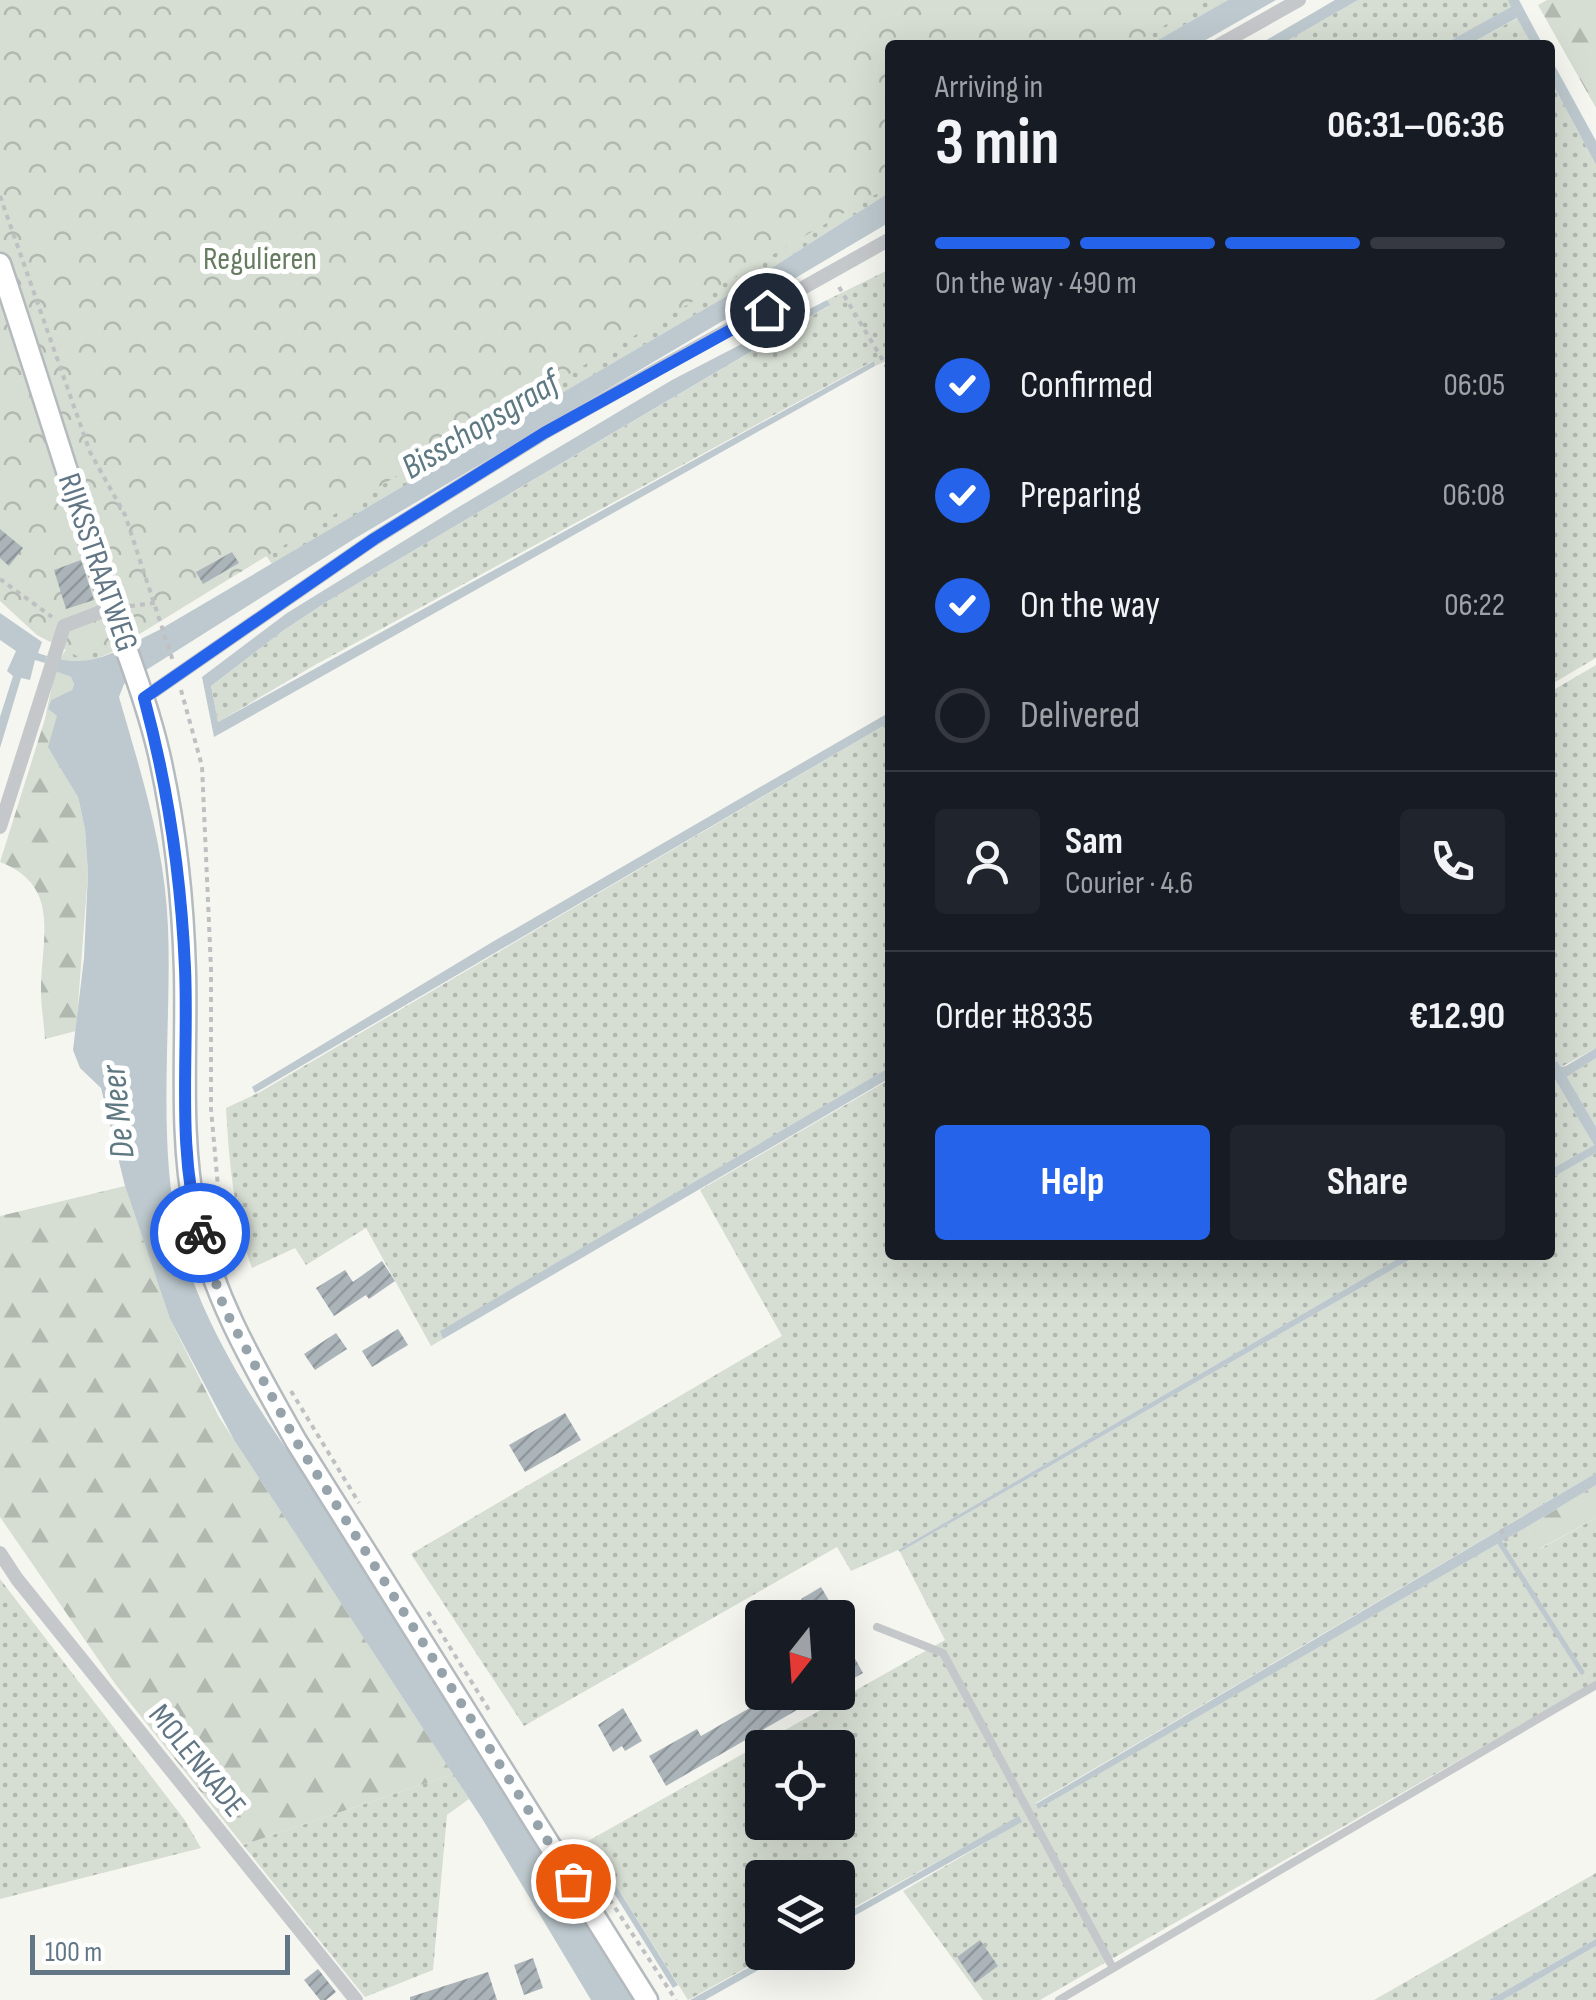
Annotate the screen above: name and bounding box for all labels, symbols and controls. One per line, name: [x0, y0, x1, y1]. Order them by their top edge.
text: Arriving in: [935, 68, 1043, 107]
text: 06:31–06:36: [1327, 103, 1505, 148]
text: 3 min: [935, 105, 1059, 183]
park label: Regulieren: [203, 240, 317, 279]
text: On the way · 490 m: [935, 264, 1137, 303]
pin: [725, 268, 810, 353]
icon: home: [740, 283, 795, 338]
icon: check: [935, 358, 990, 413]
water label: Bisschopsgraaf: [394, 360, 570, 489]
text: Confirmed: [1020, 363, 1153, 408]
text: 06:05: [1444, 366, 1505, 405]
street label: RIJKSSTRAATWEG: [49, 468, 146, 657]
icon: check: [935, 468, 990, 523]
text: Preparing: [1020, 473, 1141, 518]
text: 06:08: [1442, 476, 1505, 515]
icon: check: [935, 578, 990, 633]
text: On the way: [1020, 583, 1160, 628]
text: 06:22: [1444, 586, 1505, 625]
text: Delivered: [1020, 693, 1140, 738]
button: person: [935, 809, 1040, 914]
button: phone: [1400, 809, 1505, 914]
text: Sam: [1065, 819, 1123, 864]
text: Courier · 4.6: [1065, 864, 1193, 903]
text: Order #8335: [935, 994, 1093, 1039]
text: €12.90: [1409, 994, 1505, 1039]
water label: De Meer: [92, 1062, 145, 1161]
button: Help: [935, 1125, 1210, 1240]
button: Share: [1230, 1125, 1505, 1240]
courier: [150, 1183, 250, 1283]
icon: bike: [173, 1206, 228, 1261]
north arrow: [745, 1600, 855, 1710]
map controls: [745, 1600, 855, 1970]
street label: MOLENKADE: [140, 1697, 254, 1825]
button: locate: [745, 1730, 855, 1840]
pin: [531, 1839, 616, 1924]
icon: bag: [546, 1854, 601, 1909]
button: layers: [745, 1860, 855, 1970]
scale bar: [30, 1930, 290, 1974]
text: 100 m: [45, 1936, 102, 1969]

